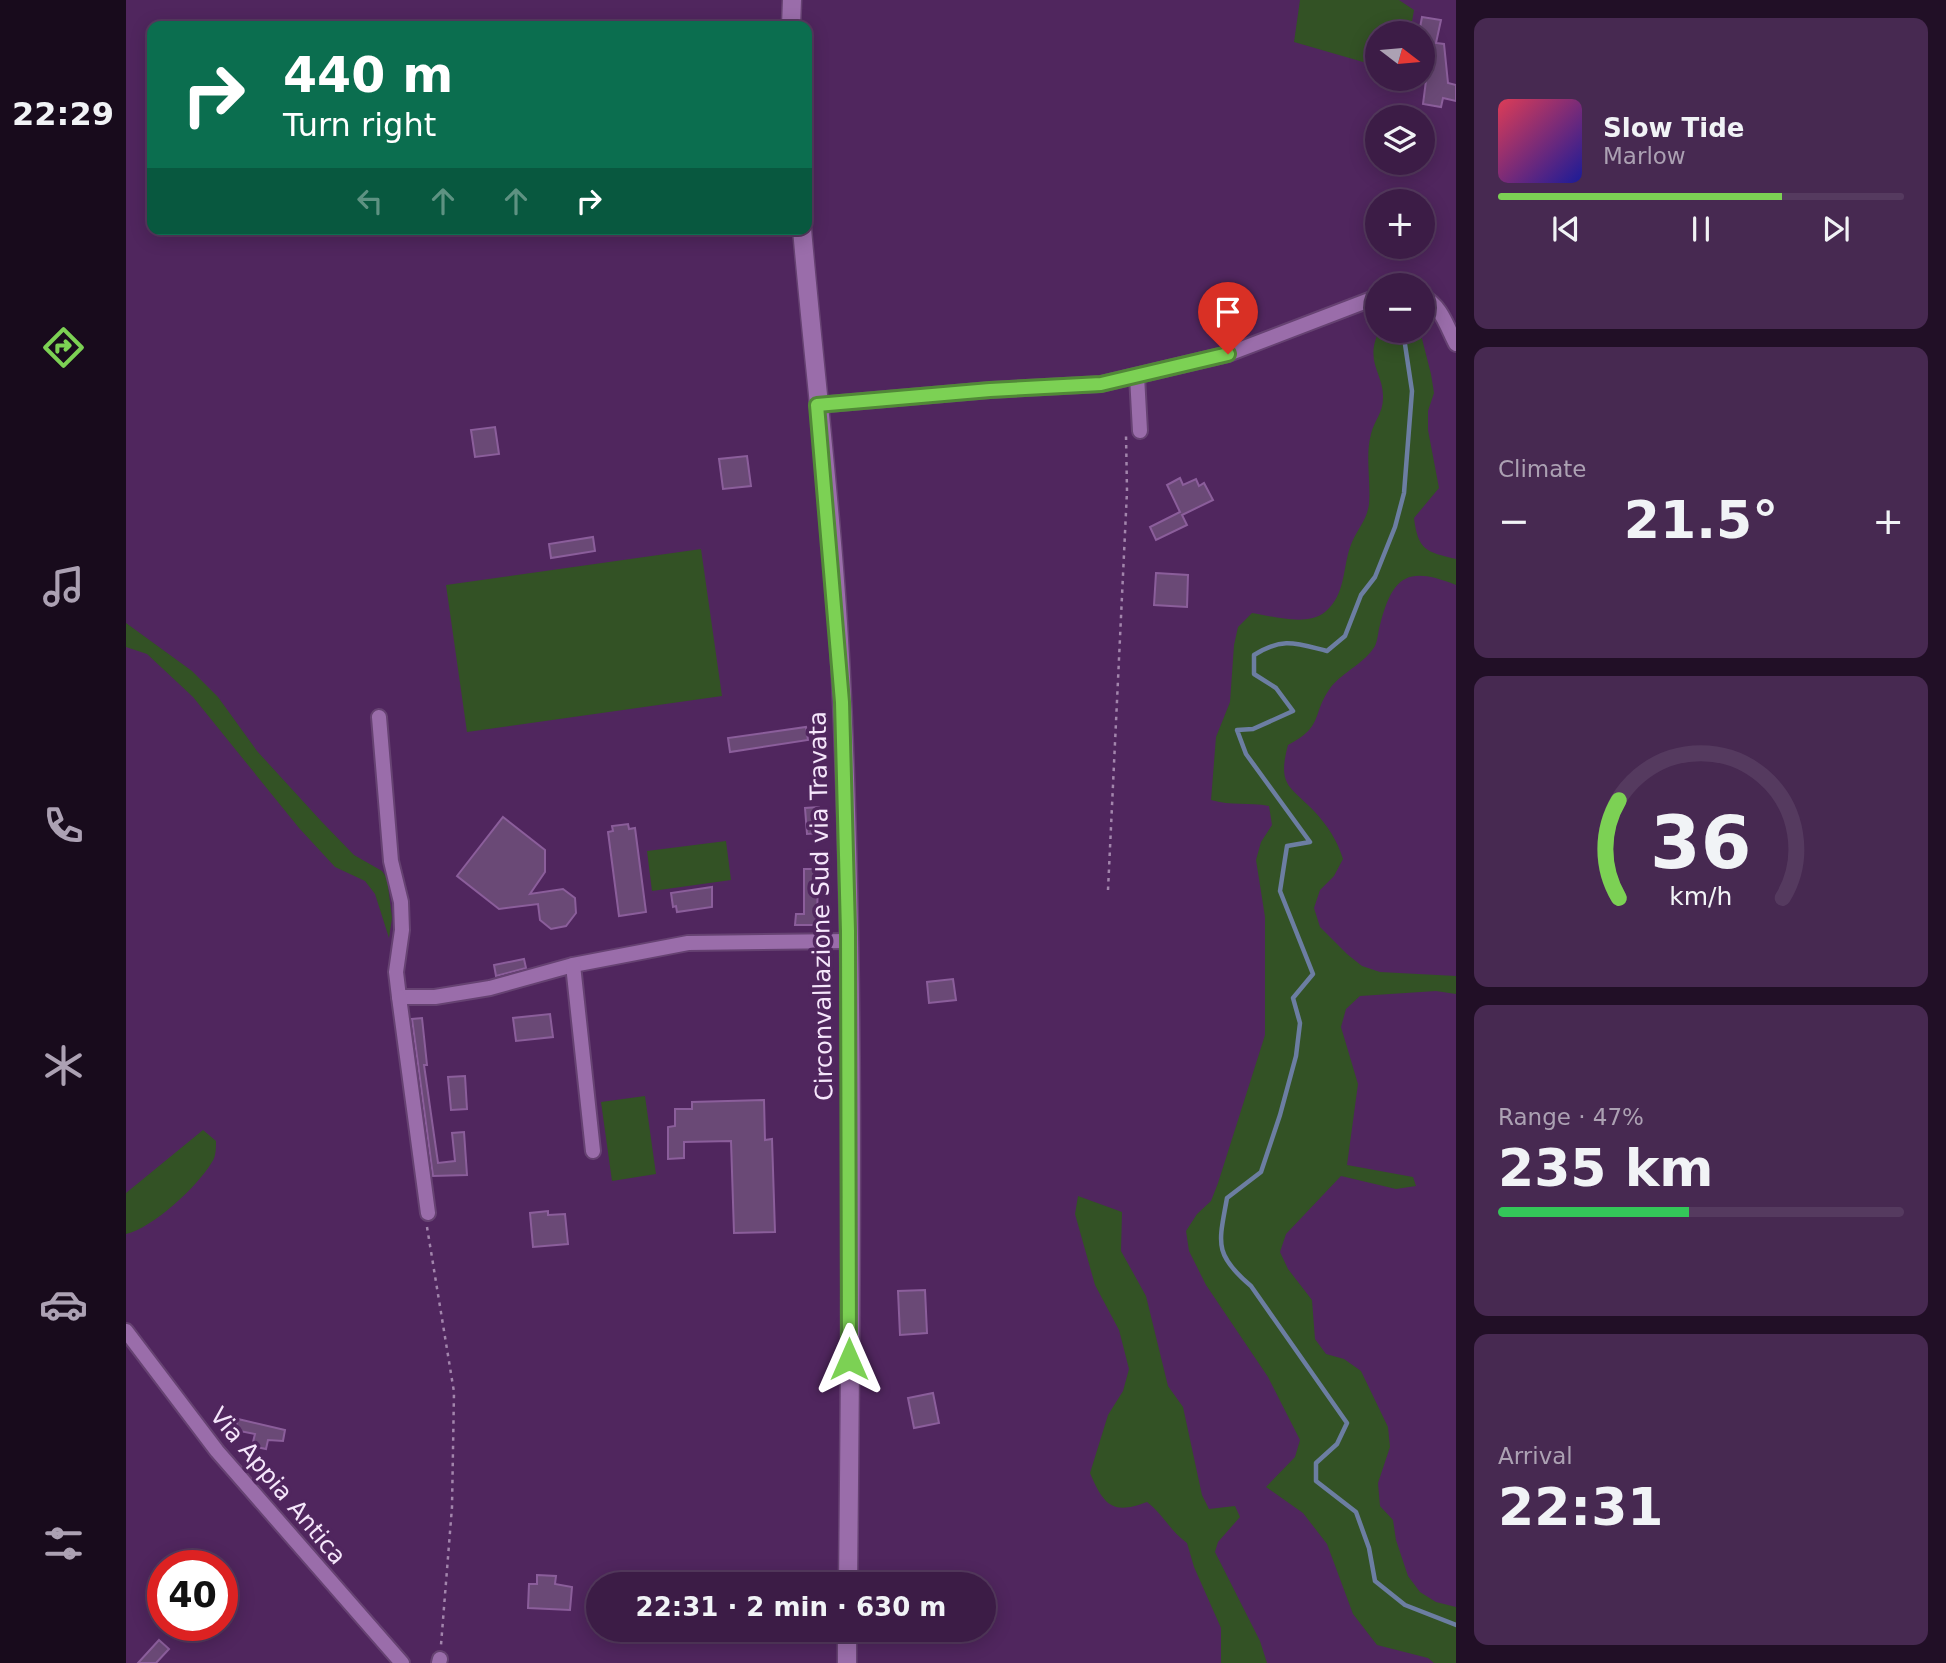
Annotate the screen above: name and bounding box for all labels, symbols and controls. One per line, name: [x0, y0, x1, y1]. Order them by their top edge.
north arrow: [1365, 21, 1435, 91]
map controls: [1365, 21, 1435, 343]
text: 440 m: [283, 47, 453, 104]
icon: right: [168, 49, 259, 140]
text: 22:29: [12, 95, 114, 133]
button: layers: [1365, 105, 1435, 175]
text: Turn right: [283, 106, 436, 144]
text: Slow Tide: [1603, 113, 1744, 143]
text: Marlow: [1603, 143, 1686, 169]
icon: left: [351, 182, 389, 220]
icon: ahead: [424, 182, 462, 220]
icon: ahead: [497, 182, 535, 220]
icon: right: [570, 182, 608, 220]
button: +: [1365, 189, 1435, 259]
icon: previous: [1547, 210, 1585, 248]
icon: pause: [1682, 210, 1720, 248]
icon: next: [1817, 210, 1855, 248]
button: −: [1365, 273, 1435, 343]
pin: [1198, 282, 1258, 354]
icon: arrive: [1209, 293, 1247, 331]
icon: directions: [39, 323, 88, 372]
text: Climate: [1498, 456, 1587, 482]
text: 21.5°: [1624, 490, 1778, 550]
text: −: [1498, 499, 1530, 543]
text: +: [1872, 499, 1904, 543]
icon: music: [39, 562, 88, 611]
street label: Circonvallazione Sud via Travata: [804, 711, 838, 1101]
text: 36: [1650, 800, 1752, 885]
icon: phone: [39, 801, 88, 850]
text: km/h: [1669, 881, 1733, 910]
icon: climate: [39, 1041, 88, 1090]
text: Range · 47%: [1498, 1104, 1644, 1130]
text: 235 km: [1498, 1138, 1713, 1198]
icon: car: [39, 1280, 88, 1329]
position arrow: [812, 1322, 886, 1396]
street label: Via Appia Antica: [204, 1402, 352, 1570]
text: Arrival: [1498, 1443, 1573, 1469]
text: 22:31: [1498, 1477, 1664, 1537]
icon: filters: [39, 1519, 88, 1568]
speed limit sign: 40: [147, 1550, 238, 1641]
text: 22:31 · 2 min · 630 m: [636, 1592, 946, 1622]

